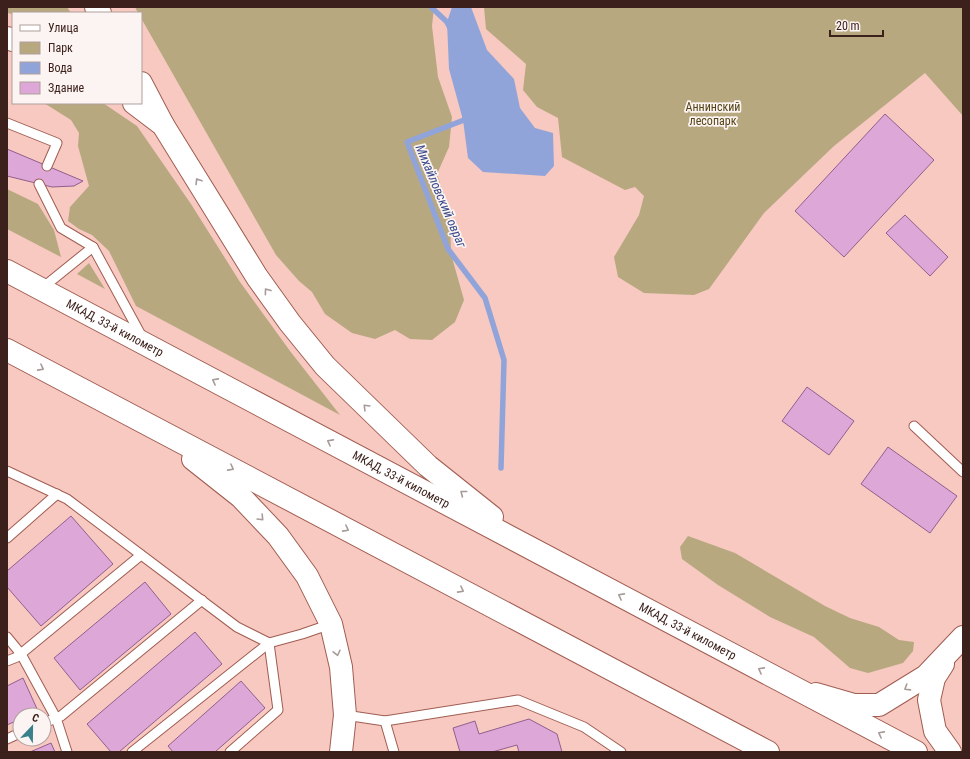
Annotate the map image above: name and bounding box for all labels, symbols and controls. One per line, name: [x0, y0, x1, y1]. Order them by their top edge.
legend: [12, 12, 142, 104]
scale bar: [830, 12, 883, 38]
text: 20 m: [836, 19, 860, 33]
text: Улица: [48, 21, 79, 35]
text: Парк: [48, 41, 73, 55]
text: Вода: [48, 61, 73, 75]
text: Здание: [48, 81, 85, 95]
park label: Аннинский лесопарк: [686, 100, 740, 128]
water label: Михайловский овраг: [413, 142, 470, 251]
one-way arrow: [195, 178, 202, 185]
one-way arrow: [265, 289, 272, 296]
street label: МКАД, 33-й километр: [64, 297, 166, 360]
one-way arrow: [37, 363, 45, 371]
one-way arrow: [212, 379, 219, 386]
one-way arrow: [363, 404, 371, 412]
one-way arrow: [327, 439, 334, 447]
street label: МКАД, 33-й километр: [350, 448, 452, 511]
one-way arrow: [226, 463, 234, 471]
one-way arrow: [460, 491, 467, 498]
one-way arrow: [256, 513, 263, 520]
one-way arrow: [341, 524, 349, 532]
one-way arrow: [456, 585, 464, 592]
one-way arrow: [618, 593, 625, 601]
street label: МКАД, 33-й километр: [637, 600, 739, 663]
one-way arrow: [333, 650, 341, 656]
one-way arrow: [758, 667, 765, 675]
one-way arrow: [904, 683, 911, 691]
north arrow: [12, 707, 52, 747]
text: С: [30, 711, 41, 725]
one-way arrow: [878, 731, 885, 739]

